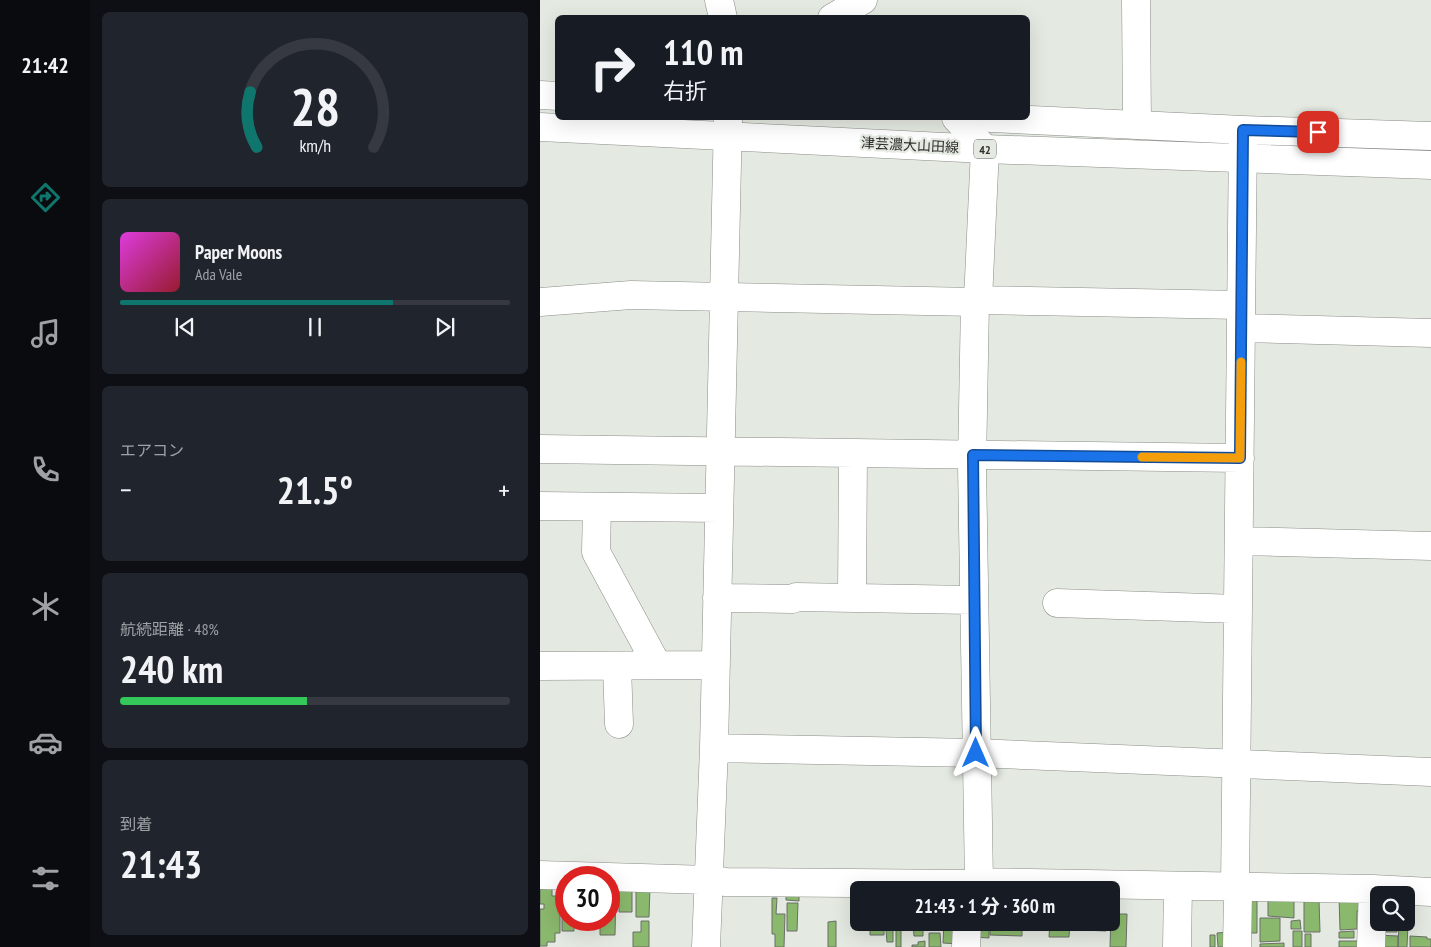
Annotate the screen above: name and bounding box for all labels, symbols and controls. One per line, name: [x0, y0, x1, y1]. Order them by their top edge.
text: 110 m: [663, 29, 744, 75]
icon: right: [580, 35, 645, 100]
text: 21:42: [21, 51, 69, 79]
text: 28: [290, 73, 340, 140]
text: 右折: [663, 77, 707, 105]
pin: [1297, 111, 1339, 153]
icon: arrive: [1304, 118, 1332, 146]
street label: 津芸濃大山田線: [861, 133, 959, 157]
text: km/h: [299, 134, 331, 157]
road number: 42: [974, 140, 996, 158]
icon: directions: [28, 180, 63, 215]
text: Paper Moons: [195, 240, 282, 264]
text: Ada Vale: [195, 264, 242, 284]
icon: previous: [171, 313, 199, 341]
icon: pause: [301, 313, 329, 341]
icon: next: [431, 313, 459, 341]
icon: music: [28, 316, 63, 351]
text: エアコン: [120, 440, 184, 460]
icon: phone: [28, 452, 63, 487]
text: 21.5°: [277, 465, 353, 514]
text: −: [120, 471, 132, 508]
text: +: [498, 471, 510, 508]
icon: climate: [28, 589, 63, 624]
text: 航続距離 · 48%: [120, 619, 219, 639]
text: 240 km: [120, 644, 223, 693]
icon: car: [28, 725, 63, 760]
position arrow: [949, 726, 1001, 778]
text: 到着: [120, 814, 152, 834]
text: 21:43: [120, 839, 202, 888]
icon: filters: [28, 861, 63, 896]
speed limit sign: 30: [555, 866, 620, 931]
map controls: [1370, 886, 1415, 931]
button: search: [1370, 886, 1415, 931]
text: 21:43 · 1 分 · 360 m: [915, 894, 1055, 918]

